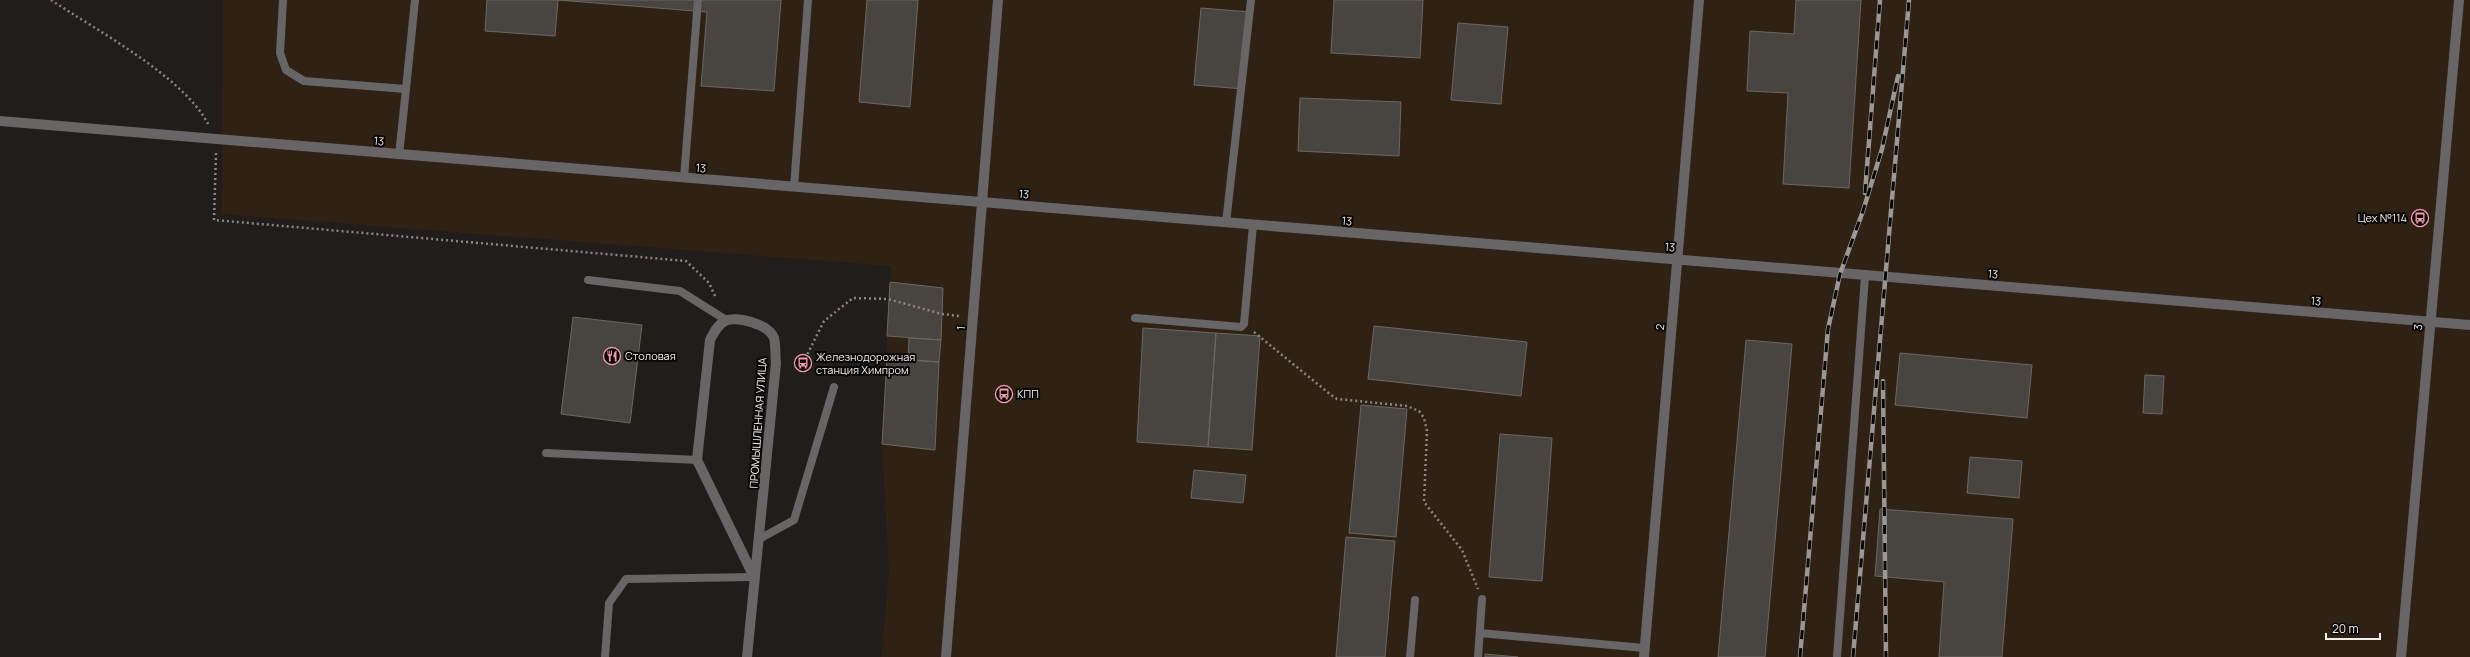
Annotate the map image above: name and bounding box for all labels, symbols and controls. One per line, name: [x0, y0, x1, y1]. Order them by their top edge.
street label: 13: [373, 133, 385, 148]
street label: 13: [695, 160, 707, 175]
street label: 13: [1018, 186, 1030, 201]
bus stop icon: Цех №114: [2410, 208, 2430, 228]
place label: Цех №114: [2358, 210, 2407, 225]
street label: 13: [1341, 213, 1353, 228]
street label: 13: [1664, 239, 1676, 254]
street label: 13: [1987, 266, 1999, 281]
street label: 13: [2310, 293, 2322, 308]
street label: 2: [1652, 323, 1667, 331]
street label: 3: [2410, 323, 2425, 331]
street label: 1: [953, 325, 968, 331]
restaurant icon: Столовая: [602, 346, 622, 366]
place label: Столовая: [625, 348, 676, 363]
place label: Железнодорожная станция Химпром: [816, 349, 915, 377]
bus stop icon: Железнодорожная станция Химпром: [793, 353, 813, 373]
street label: ПРОМЫШЛЕННАЯ УЛИЦА: [745, 357, 770, 489]
bus stop icon: КПП: [994, 384, 1014, 404]
place label: КПП: [1017, 386, 1039, 401]
scale bar: [2326, 615, 2380, 641]
text: 20 m: [2332, 620, 2359, 637]

